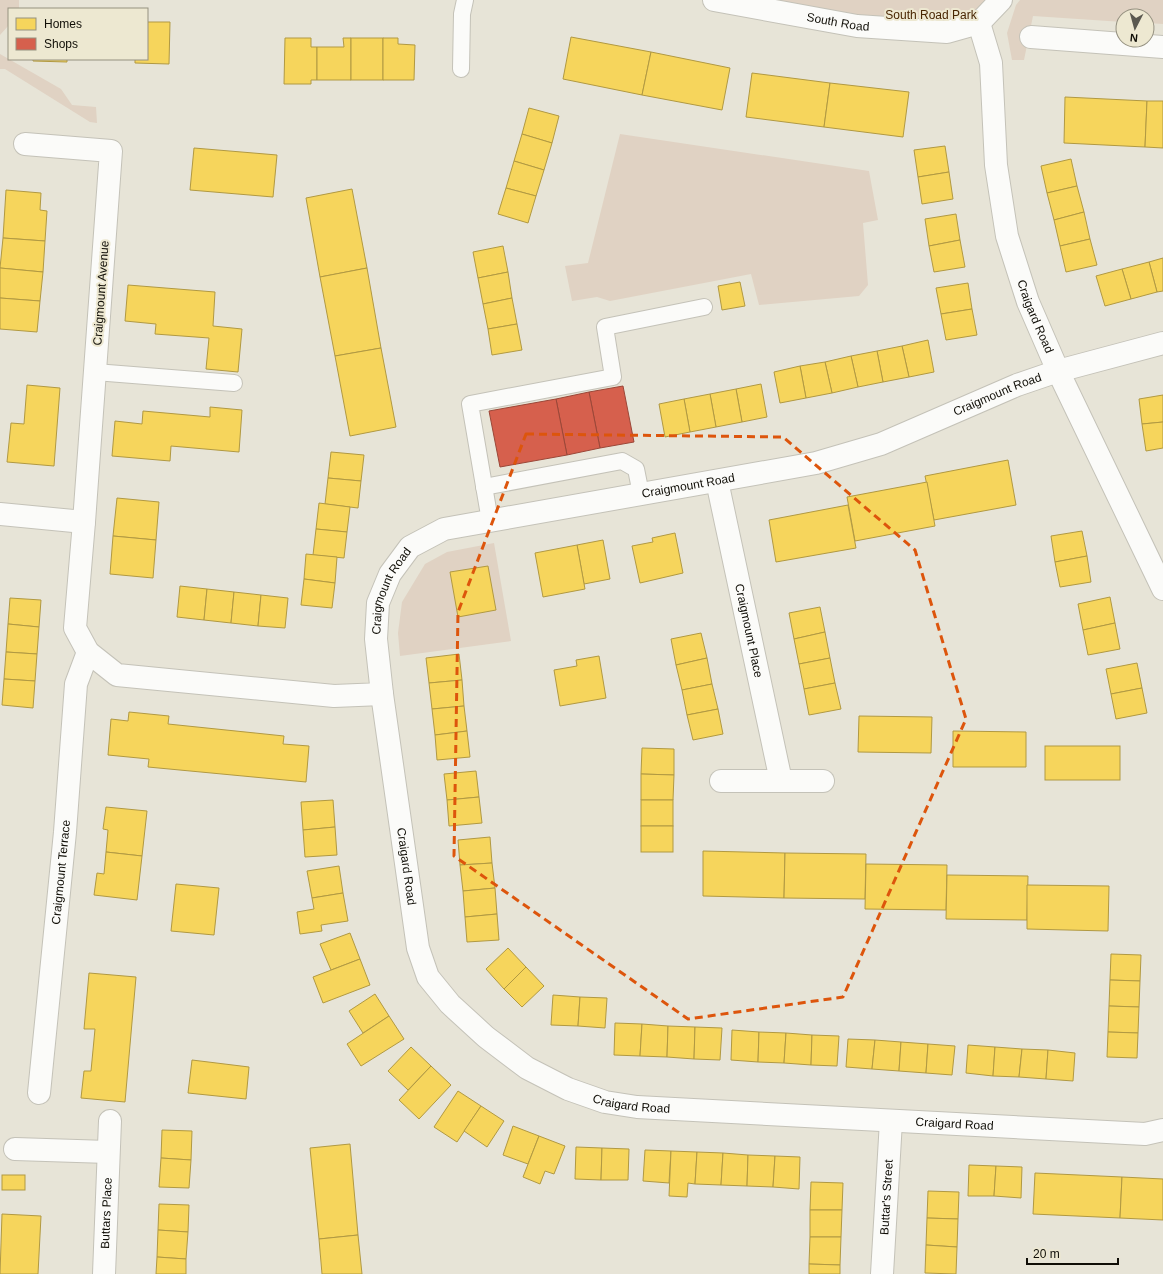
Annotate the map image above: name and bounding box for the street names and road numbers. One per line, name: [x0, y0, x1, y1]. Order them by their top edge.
street label: South Road: [805, 10, 870, 34]
street label: Craigmount Avenue: [90, 240, 112, 346]
street label: Craigard Road: [1014, 278, 1056, 355]
street label: Craigmount Road: [951, 370, 1043, 419]
street label: Craigmount Road: [641, 471, 736, 501]
street label: Craigmount Road: [369, 545, 414, 635]
street label: Craigmount Place: [732, 582, 766, 679]
street label: Craigmount Terrace: [49, 819, 73, 925]
street label: Craigard Road: [394, 827, 419, 906]
street label: Craigard Road: [591, 1091, 670, 1116]
street label: Craigard Road: [915, 1115, 994, 1133]
street label: Buttar's Street: [877, 1158, 896, 1235]
street label: Buttars Place: [98, 1177, 115, 1249]

